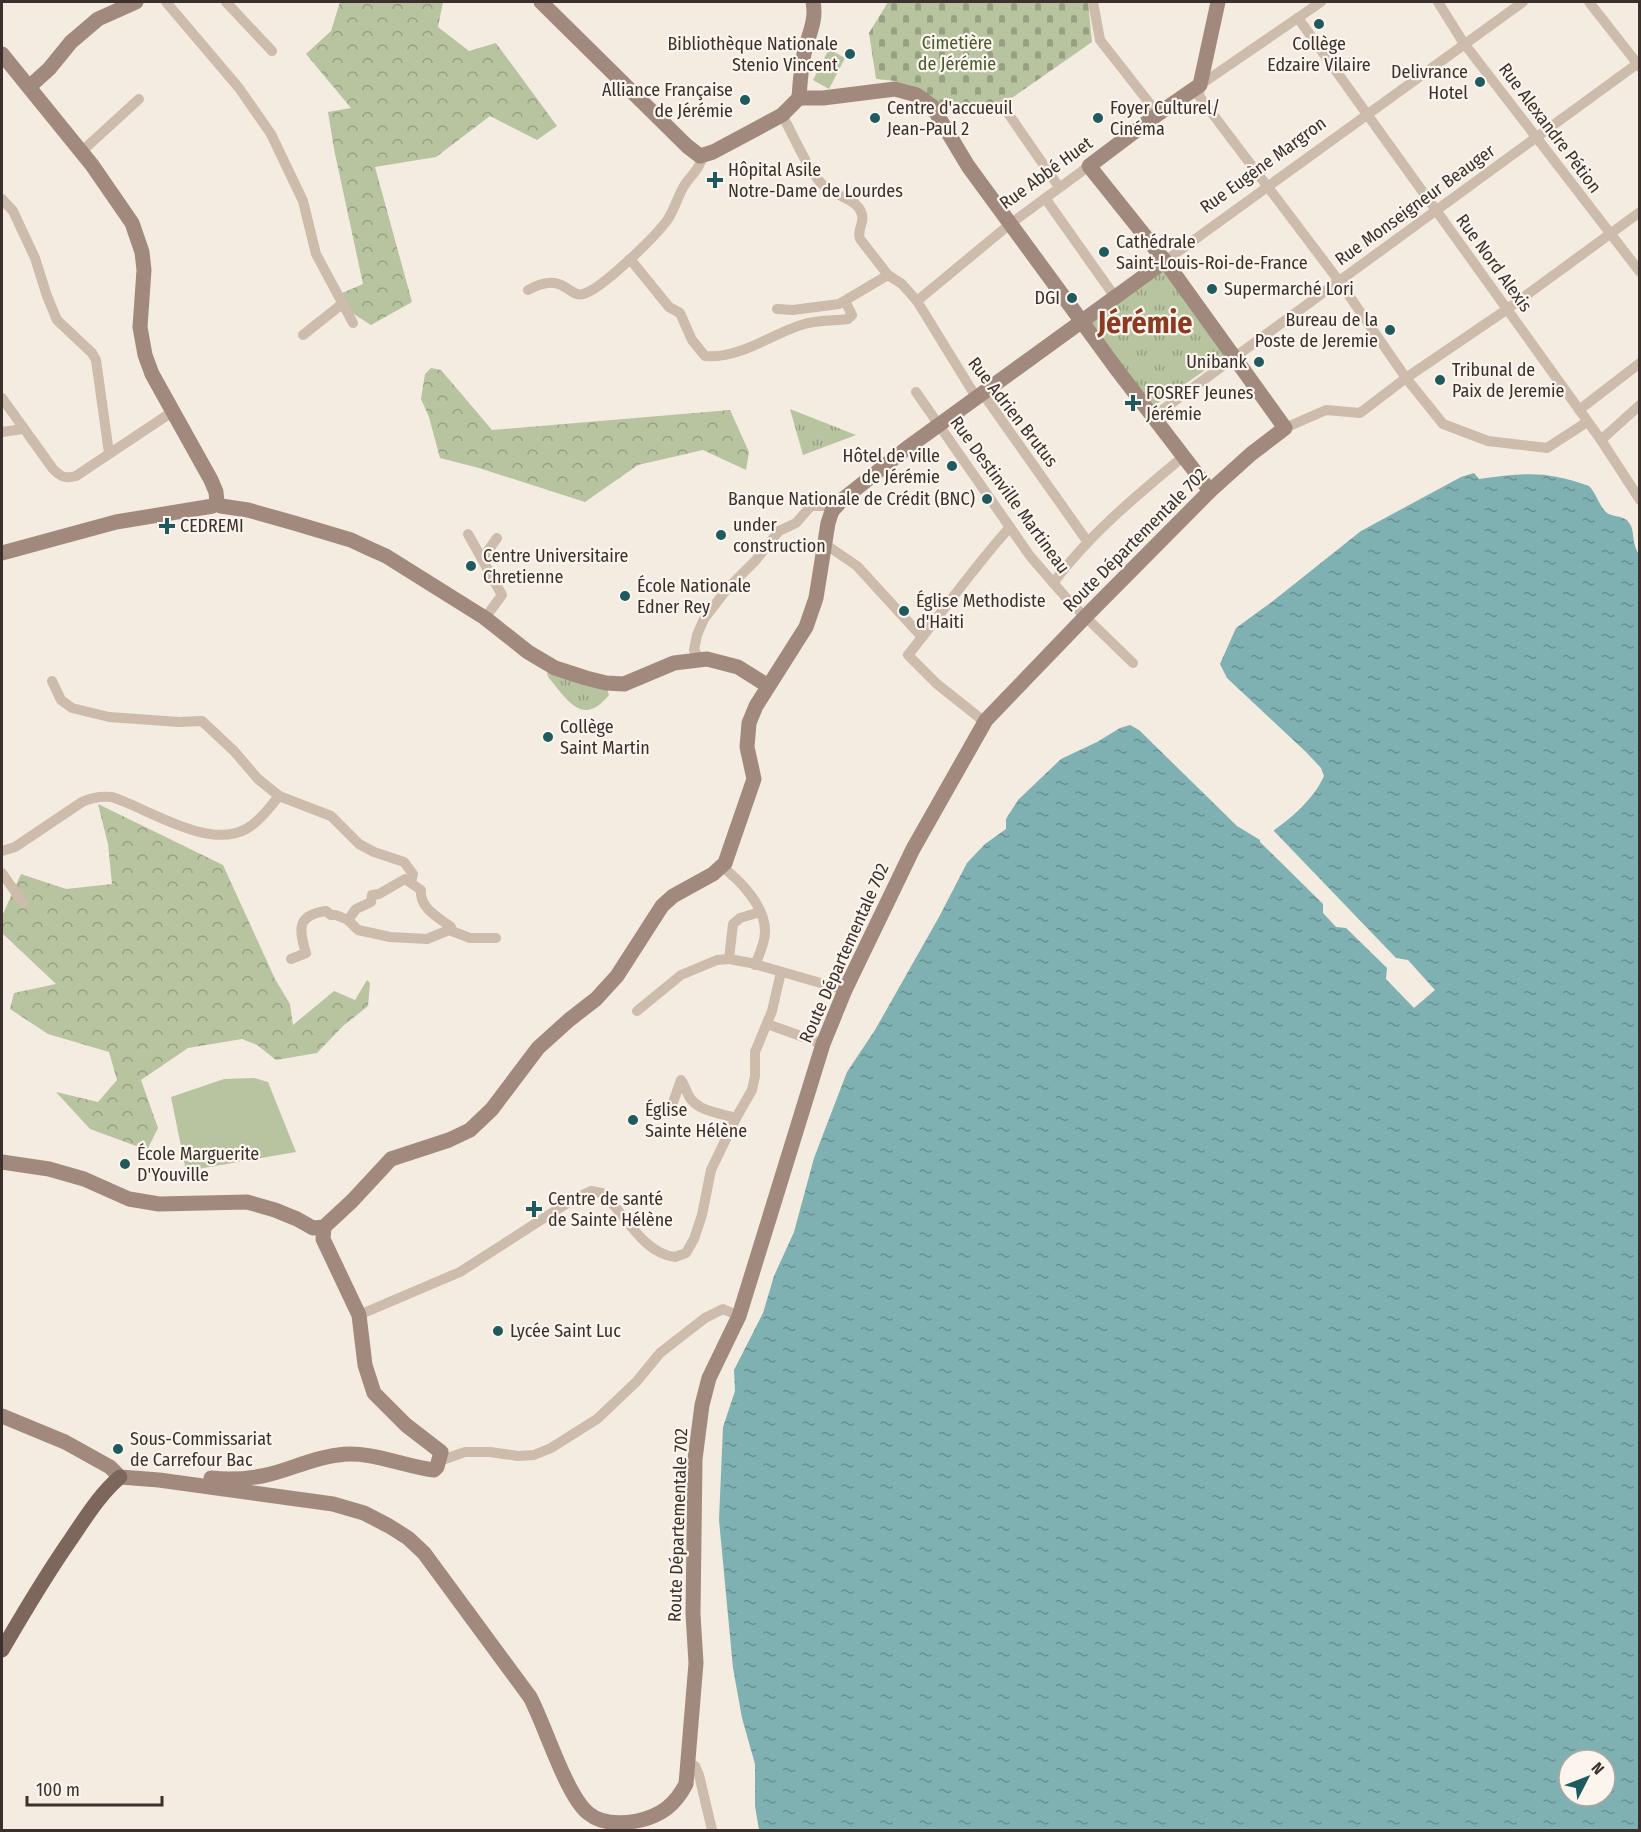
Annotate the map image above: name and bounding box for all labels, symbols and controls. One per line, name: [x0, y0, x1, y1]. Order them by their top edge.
marker: Collège Edzaire Vilaire: [1312, 17, 1326, 31]
park label: Cimetière de Jérémie: [918, 32, 996, 75]
place label: Bibliothèque Nationale Stenio Vincent: [668, 33, 838, 76]
place label: Collège Edzaire Vilaire: [1267, 33, 1371, 76]
marker: Bibliothèque Nationale Stenio Vincent: [843, 47, 857, 61]
street label: Rue Alexandre Pétion: [1494, 59, 1606, 197]
place label: Delivrance Hotel: [1391, 61, 1468, 104]
marker: Delivrance Hotel: [1473, 75, 1487, 89]
place label: Alliance Française de Jérémie: [602, 79, 733, 122]
marker: Alliance Française de Jérémie: [738, 93, 752, 107]
place label: Centre d'accueuil Jean-Paul 2: [887, 97, 1013, 140]
place label: Foyer Culturel/ Cinéma: [1110, 97, 1220, 140]
marker: Centre d'accueuil Jean-Paul 2: [868, 111, 882, 125]
marker: Foyer Culturel/ Cinéma: [1091, 111, 1105, 125]
street label: Rue Eugène Margron: [1196, 112, 1330, 218]
street label: Rue Abbé Huet: [995, 132, 1097, 214]
street label: Rue Monseigneur Beauger: [1331, 139, 1500, 270]
place label: Hôpital Asile Notre-Dame de Lourdes: [728, 159, 903, 202]
marker: Hôpital Asile Notre-Dame de Lourdes: [706, 171, 724, 189]
street label: Rue Nord Alexis: [1451, 210, 1537, 316]
place label: Cathédrale Saint-Louis-Roi-de-France: [1116, 231, 1308, 274]
marker: Cathédrale Saint-Louis-Roi-de-France: [1097, 245, 1111, 259]
place label: Supermarché Lori: [1224, 278, 1354, 300]
marker: Supermarché Lori: [1205, 282, 1219, 296]
place label: DGI: [1035, 287, 1060, 309]
marker: DGI: [1065, 291, 1079, 305]
district label: Jérémie: [1096, 305, 1193, 341]
place label: Bureau de la Poste de Jeremie: [1255, 309, 1378, 352]
marker: Bureau de la Poste de Jeremie: [1383, 323, 1397, 337]
place label: Unibank: [1186, 351, 1248, 373]
street label: Rue Adrien Brutus: [963, 353, 1063, 472]
marker: Unibank: [1252, 355, 1266, 369]
place label: Tribunal de Paix de Jeremie: [1452, 359, 1565, 402]
marker: Tribunal de Paix de Jeremie: [1433, 373, 1447, 387]
place label: FOSREF Jeunes Jérémie: [1146, 382, 1254, 425]
marker: FOSREF Jeunes Jérémie: [1124, 394, 1142, 412]
street label: Rue Destinville Martineau: [946, 412, 1074, 578]
place label: Hôtel de ville de Jérémie: [843, 445, 940, 488]
marker: Hôtel de ville de Jérémie: [945, 459, 959, 473]
street label: Route Départementale 702: [1059, 464, 1211, 616]
place label: Banque Nationale de Crédit (BNC): [728, 488, 975, 510]
marker: Banque Nationale de Crédit (BNC): [980, 492, 994, 506]
place label: under construction: [733, 514, 826, 557]
place label: CEDREMI: [180, 515, 244, 537]
marker: CEDREMI: [158, 517, 176, 535]
marker: under construction: [714, 528, 728, 542]
place label: Centre Universitaire Chretienne: [483, 545, 629, 588]
marker: Centre Universitaire Chretienne: [464, 559, 478, 573]
place label: École Nationale Edner Rey: [637, 574, 751, 618]
marker: École Nationale Edner Rey: [618, 589, 632, 603]
place label: Église Methodiste d'Haiti: [916, 589, 1046, 633]
marker: Église Methodiste d'Haiti: [897, 604, 911, 618]
place label: Collège Saint Martin: [560, 716, 650, 759]
marker: Collège Saint Martin: [541, 730, 555, 744]
street label: Route Départementale 702: [794, 860, 894, 1046]
place label: Église Sainte Hélène: [645, 1098, 747, 1142]
marker: Église Sainte Hélène: [626, 1113, 640, 1127]
place label: École Marguerite D'Youville: [137, 1142, 259, 1186]
marker: École Marguerite D'Youville: [118, 1157, 132, 1171]
place label: Centre de santé de Sainte Hélène: [548, 1188, 673, 1231]
marker: Centre de santé de Sainte Hélène: [525, 1200, 543, 1218]
place label: Lycée Saint Luc: [510, 1320, 621, 1342]
marker: Lycée Saint Luc: [491, 1324, 505, 1338]
place label: Sous-Commissariat de Carrefour Bac: [130, 1428, 272, 1471]
street label: Route Départementale 702: [664, 1428, 692, 1622]
marker: Sous-Commissariat de Carrefour Bac: [111, 1442, 125, 1456]
north arrow: [1557, 1748, 1617, 1808]
text: N: [1588, 1758, 1608, 1778]
scale bar: [27, 1769, 162, 1807]
text: 100 m: [36, 1779, 80, 1801]

